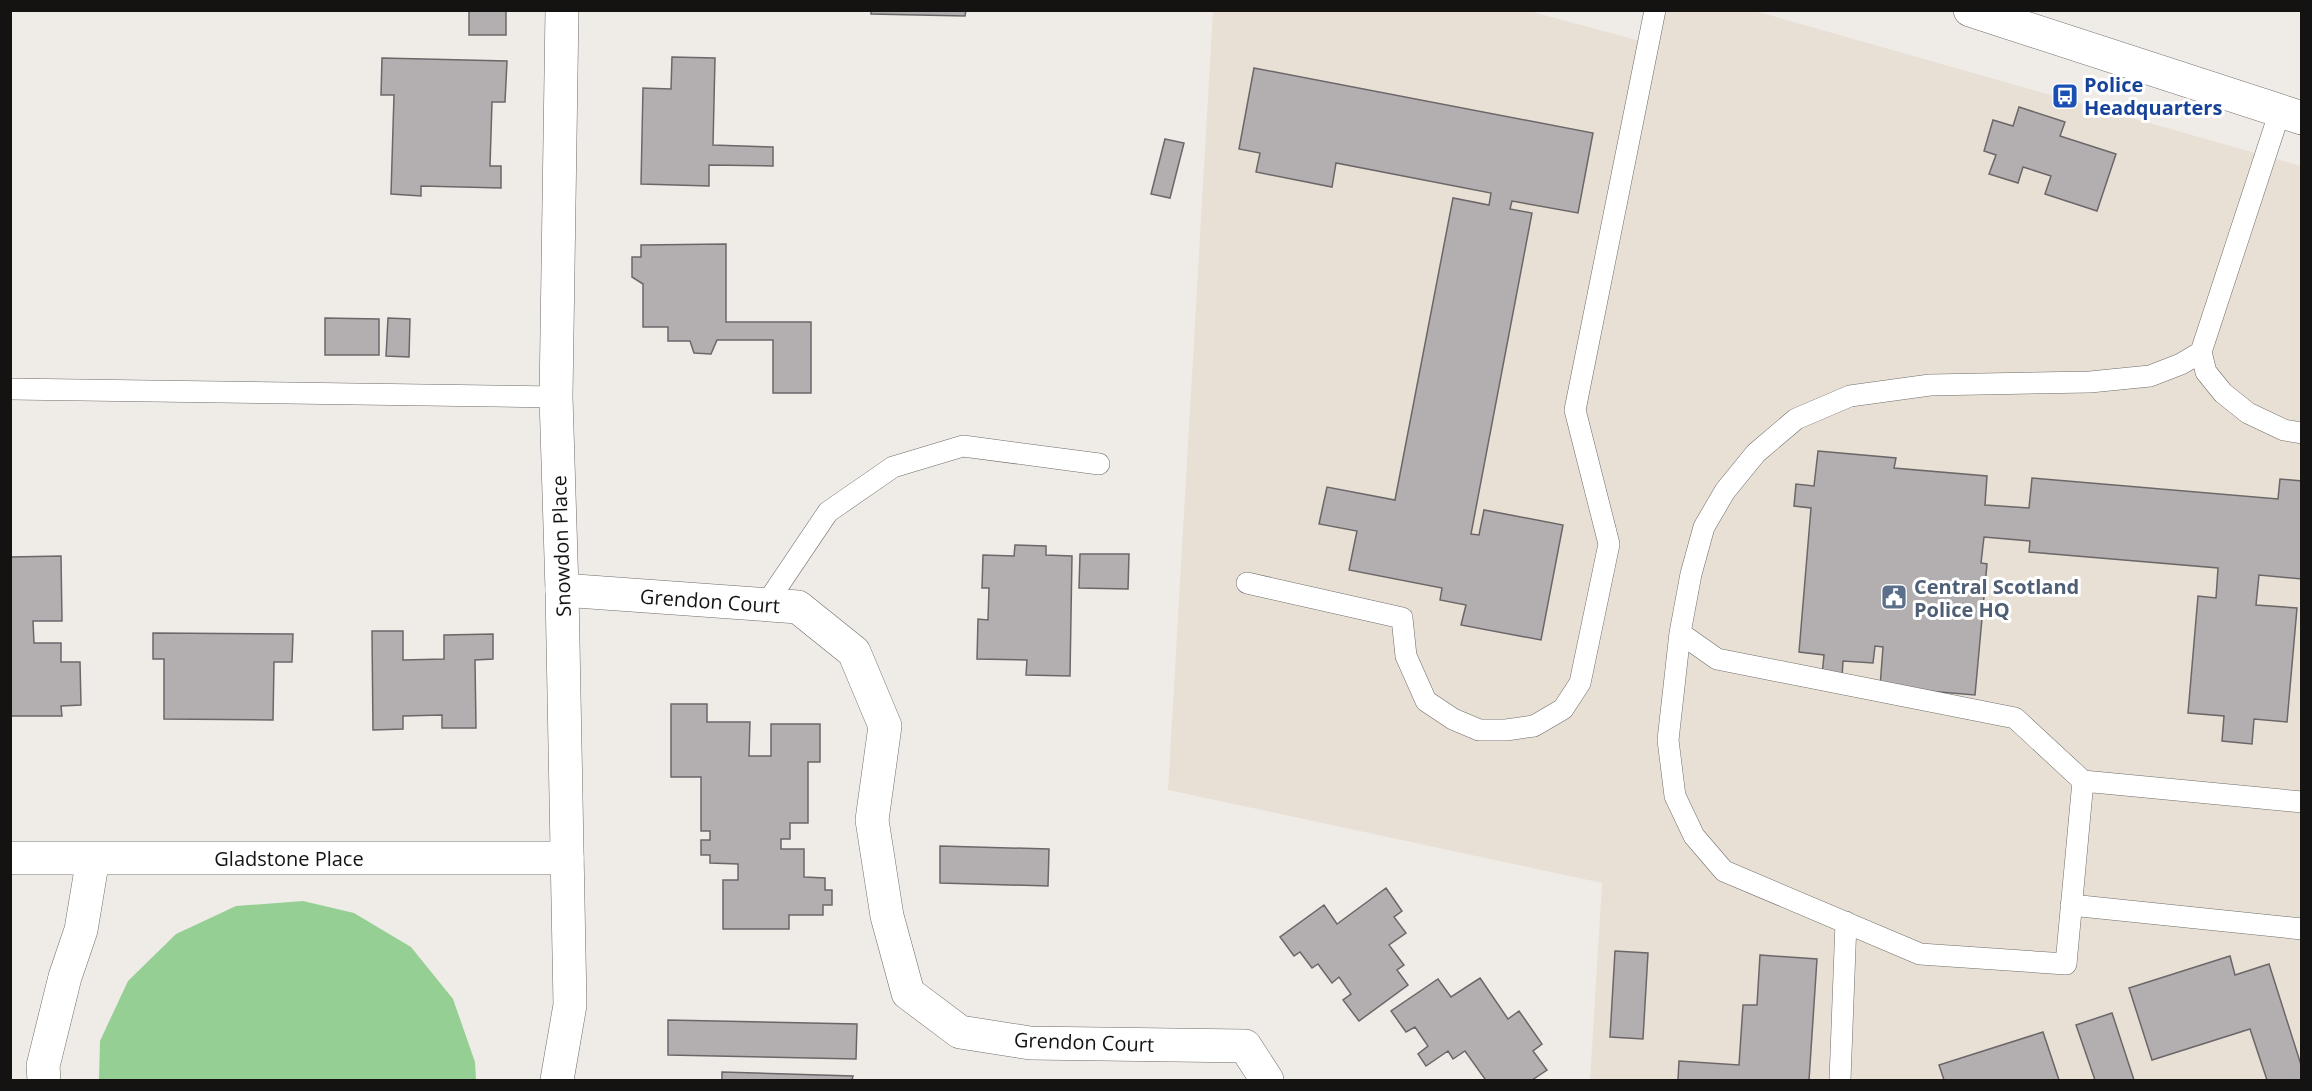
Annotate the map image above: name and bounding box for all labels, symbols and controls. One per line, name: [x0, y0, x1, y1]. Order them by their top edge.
place label: Police Headquarters: [2084, 71, 2222, 121]
bus stop icon: Police Headquarters: [2050, 81, 2080, 111]
street label: Snowdon Place: [545, 475, 577, 617]
place label: Central Scotland Police HQ: [1914, 573, 2079, 623]
public building icon: Central Scotland Police HQ: [1879, 582, 1909, 612]
street label: Grendon Court: [639, 583, 781, 619]
street label: Gladstone Place: [214, 845, 364, 872]
street label: Grendon Court: [1014, 1026, 1154, 1058]

